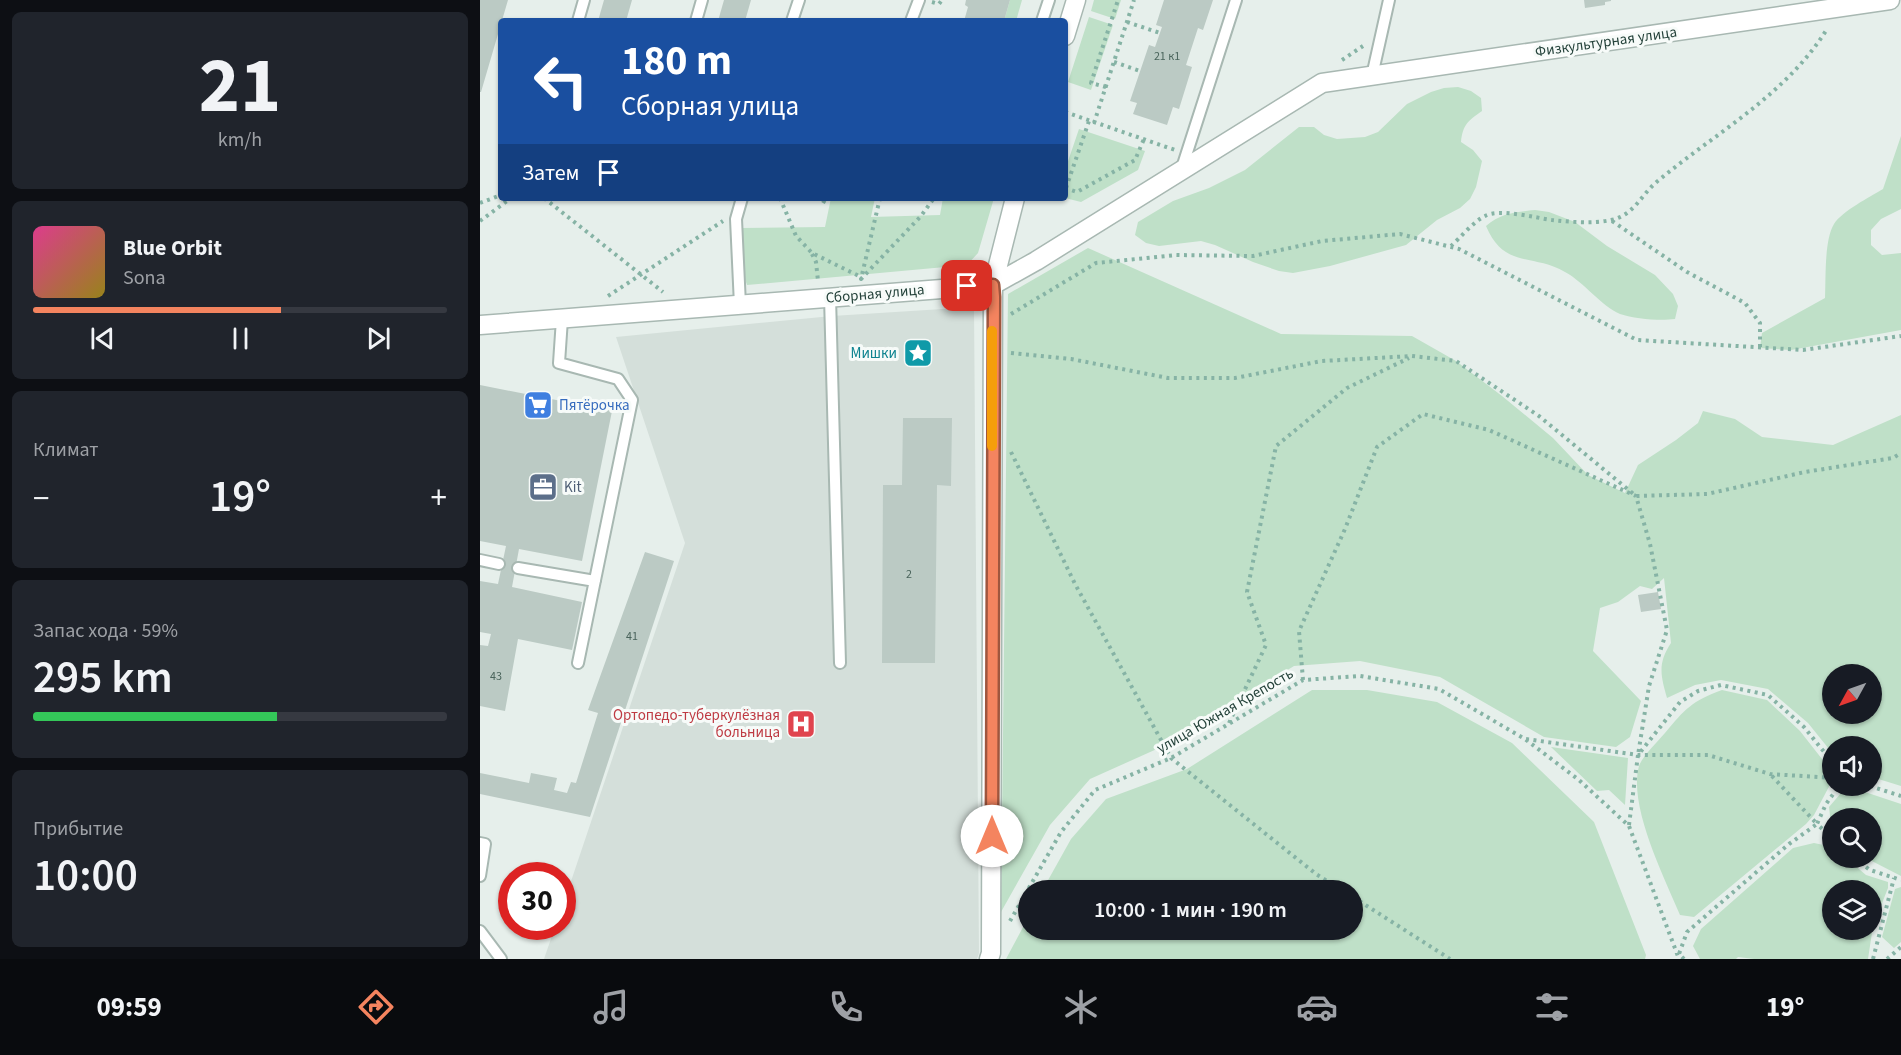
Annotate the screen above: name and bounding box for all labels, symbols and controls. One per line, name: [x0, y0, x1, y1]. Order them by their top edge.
street label: Физкультурная улица: [1534, 22, 1678, 62]
text: 21: [199, 31, 281, 142]
text: 180 m: [621, 31, 732, 91]
icon: left: [522, 42, 600, 120]
house number: 21 к1: [1154, 48, 1180, 65]
text: Сборная улица: [621, 87, 799, 126]
text: km/h: [218, 126, 262, 154]
icon: arrive: [592, 156, 625, 189]
text: Затем: [522, 157, 580, 189]
text: Blue Orbit: [123, 232, 222, 264]
pin: [941, 260, 992, 311]
text: Sona: [123, 264, 166, 292]
icon: arrive: [950, 269, 983, 302]
street label: Сборная улица: [825, 279, 925, 309]
icon: previous: [86, 322, 119, 355]
icon: pause: [224, 322, 257, 355]
icon: next: [362, 322, 395, 355]
place icon: Мишки: [902, 337, 934, 369]
place label: Мишки: [850, 343, 897, 364]
supermarket icon: Пятёрочка: [522, 389, 554, 421]
place label: Пятёрочка: [559, 395, 630, 416]
text: Климат: [33, 436, 99, 464]
text: 19°: [209, 465, 271, 529]
office icon: Kit: [527, 471, 559, 503]
text: −: [33, 475, 49, 522]
text: +: [431, 475, 447, 522]
place label: Kit: [564, 477, 581, 498]
house number: 2: [906, 566, 912, 583]
text: Запас хода · 59%: [33, 617, 178, 645]
house number: 41: [626, 628, 638, 645]
text: 295 km: [33, 646, 173, 710]
street label: улица Южная Крепость: [1153, 663, 1297, 759]
north arrow: [1822, 664, 1882, 724]
map controls: [1822, 664, 1882, 940]
house number: 43: [490, 668, 502, 685]
place label: Ортопедо-туберкулёзная больница: [613, 705, 780, 743]
hospital icon: Ортопедо-туберкулёзная больница: [785, 708, 817, 740]
button: sound: [1822, 736, 1882, 796]
position arrow: [960, 804, 1024, 868]
button: search: [1822, 808, 1882, 868]
text: Прибытие: [33, 815, 123, 843]
text: 10:00: [33, 844, 138, 908]
speed limit sign: 30: [498, 862, 576, 940]
button: layers: [1822, 880, 1882, 940]
text: 10:00 · 1 мин · 190 m: [1094, 894, 1287, 926]
icon: directions: [355, 986, 397, 1028]
icon: music: [590, 986, 632, 1028]
icon: phone: [825, 986, 867, 1028]
icon: climate: [1060, 986, 1102, 1028]
icon: car: [1296, 986, 1338, 1028]
icon: filters: [1531, 986, 1573, 1028]
text: 09:59: [97, 988, 162, 1027]
text: 19°: [1766, 988, 1804, 1027]

